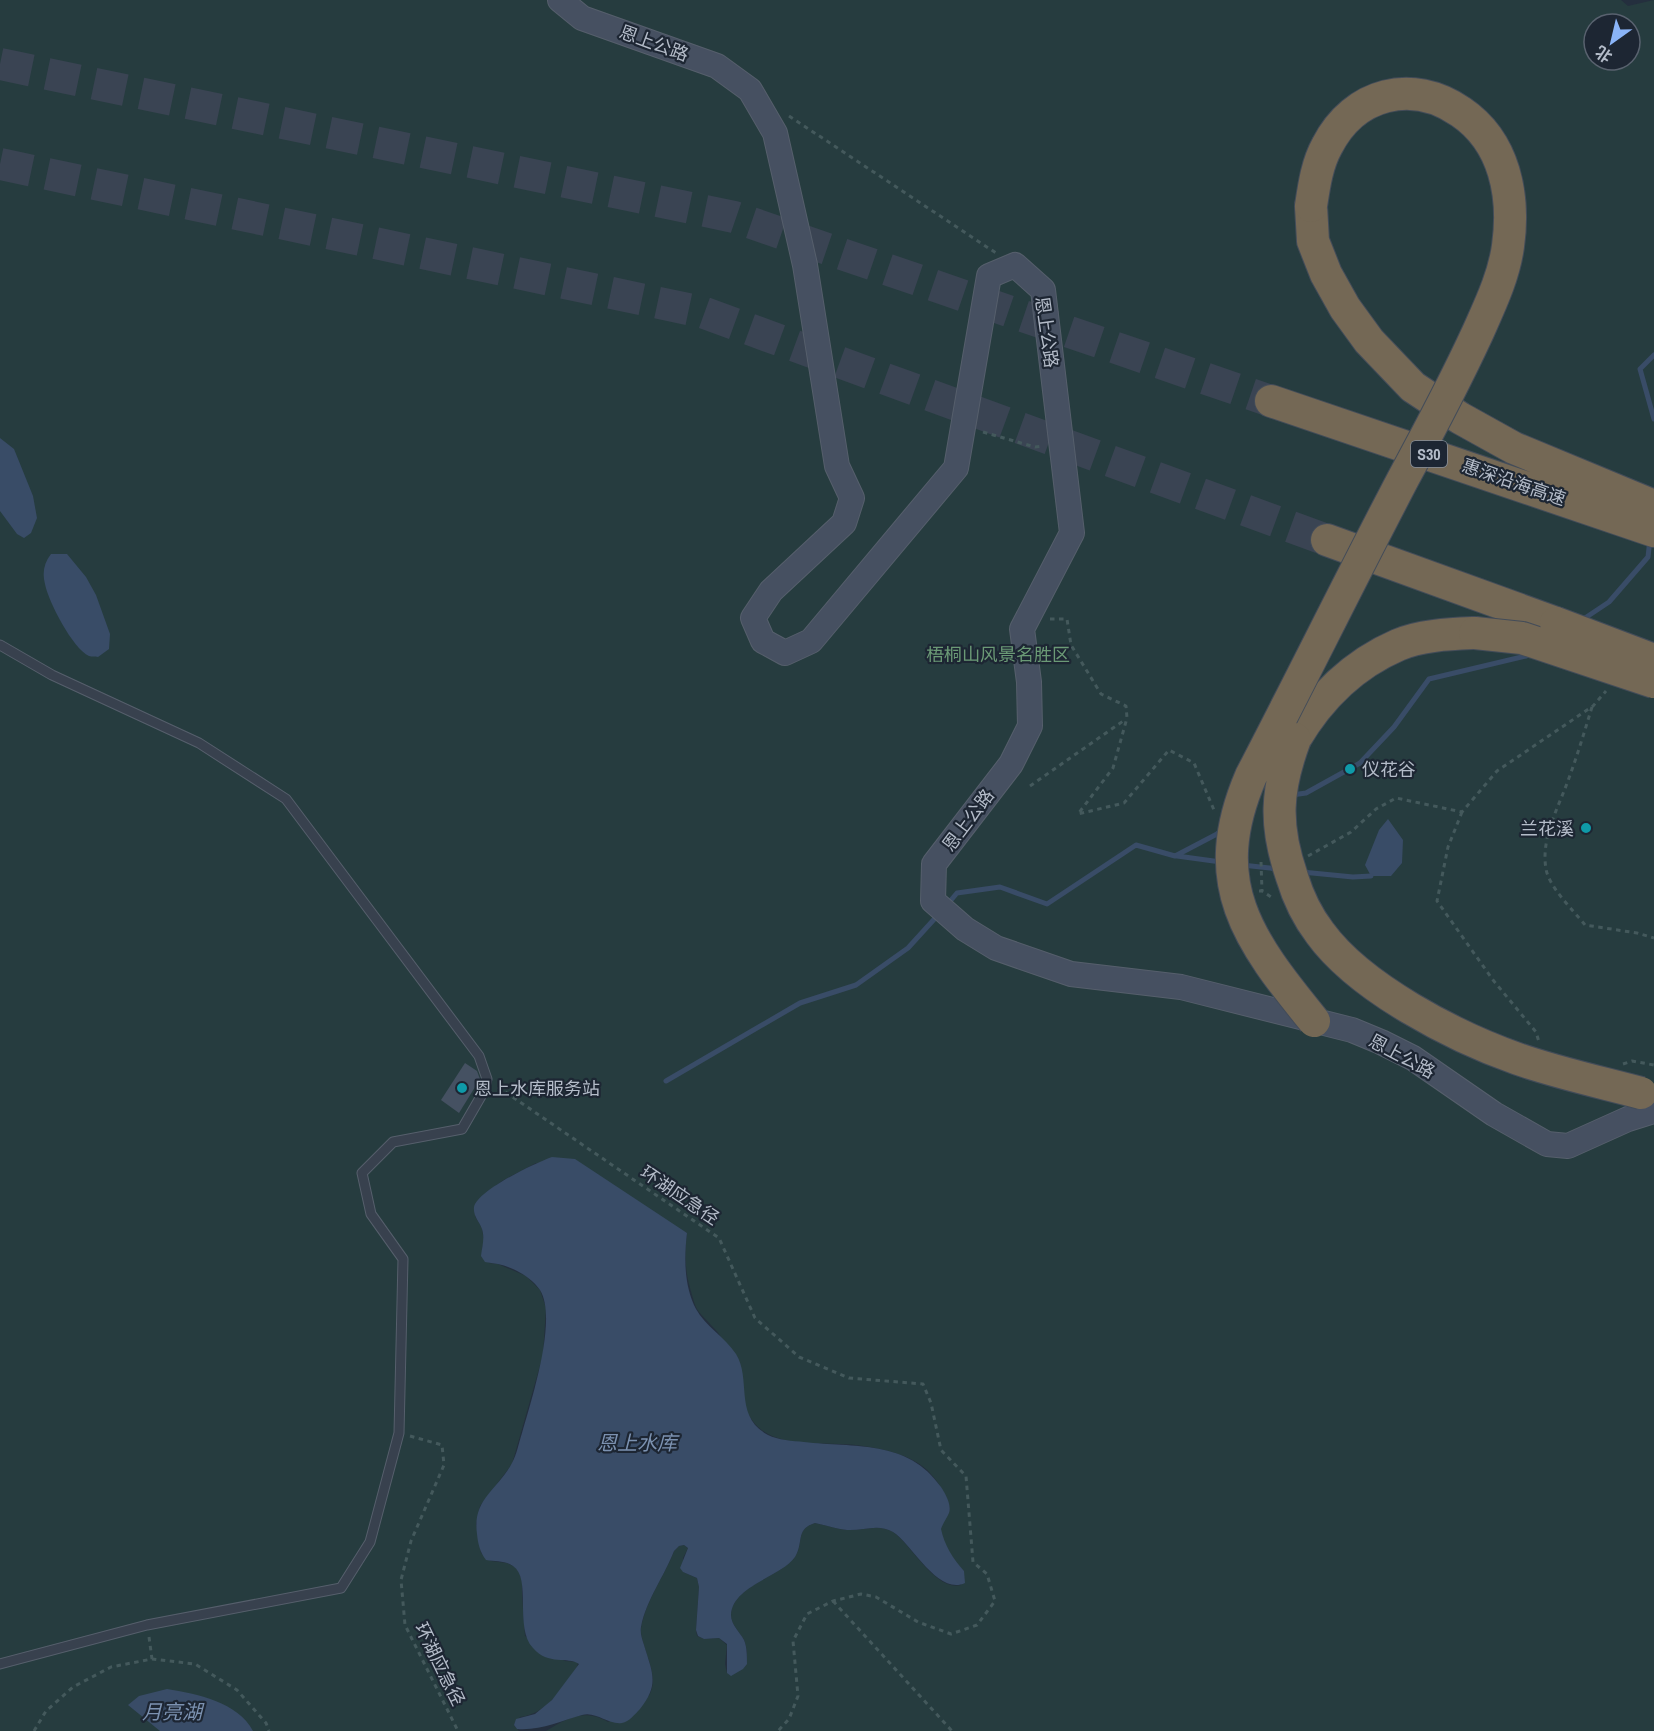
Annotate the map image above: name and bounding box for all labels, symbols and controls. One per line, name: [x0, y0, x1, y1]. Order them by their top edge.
north arrow: [1582, 12, 1642, 72]
street label: 恩上公路: [616, 19, 692, 67]
text: 北: [1591, 41, 1616, 68]
street label: 恩上公路: [1030, 295, 1064, 369]
road number: S30: [1411, 441, 1447, 467]
street label: 惠深沿海高速: [1459, 453, 1569, 511]
park label: 梧桐山风景名胜区: [926, 642, 1070, 667]
place label: 仪花谷: [1362, 757, 1416, 782]
marker: 仪花谷: [1343, 762, 1357, 776]
street label: 恩上公路: [936, 784, 1000, 856]
place label: 兰花溪: [1520, 816, 1574, 841]
marker: 兰花溪: [1579, 821, 1593, 835]
street label: 恩上公路: [1364, 1028, 1440, 1084]
place label: 恩上水库服务站: [474, 1076, 600, 1101]
marker: 恩上水库服务站: [455, 1081, 469, 1095]
street label: 环湖应急径: [636, 1159, 724, 1231]
water label: 恩上水库: [597, 1429, 680, 1456]
street label: 环湖应急径: [409, 1618, 471, 1710]
water label: 月亮湖: [142, 1698, 205, 1725]

